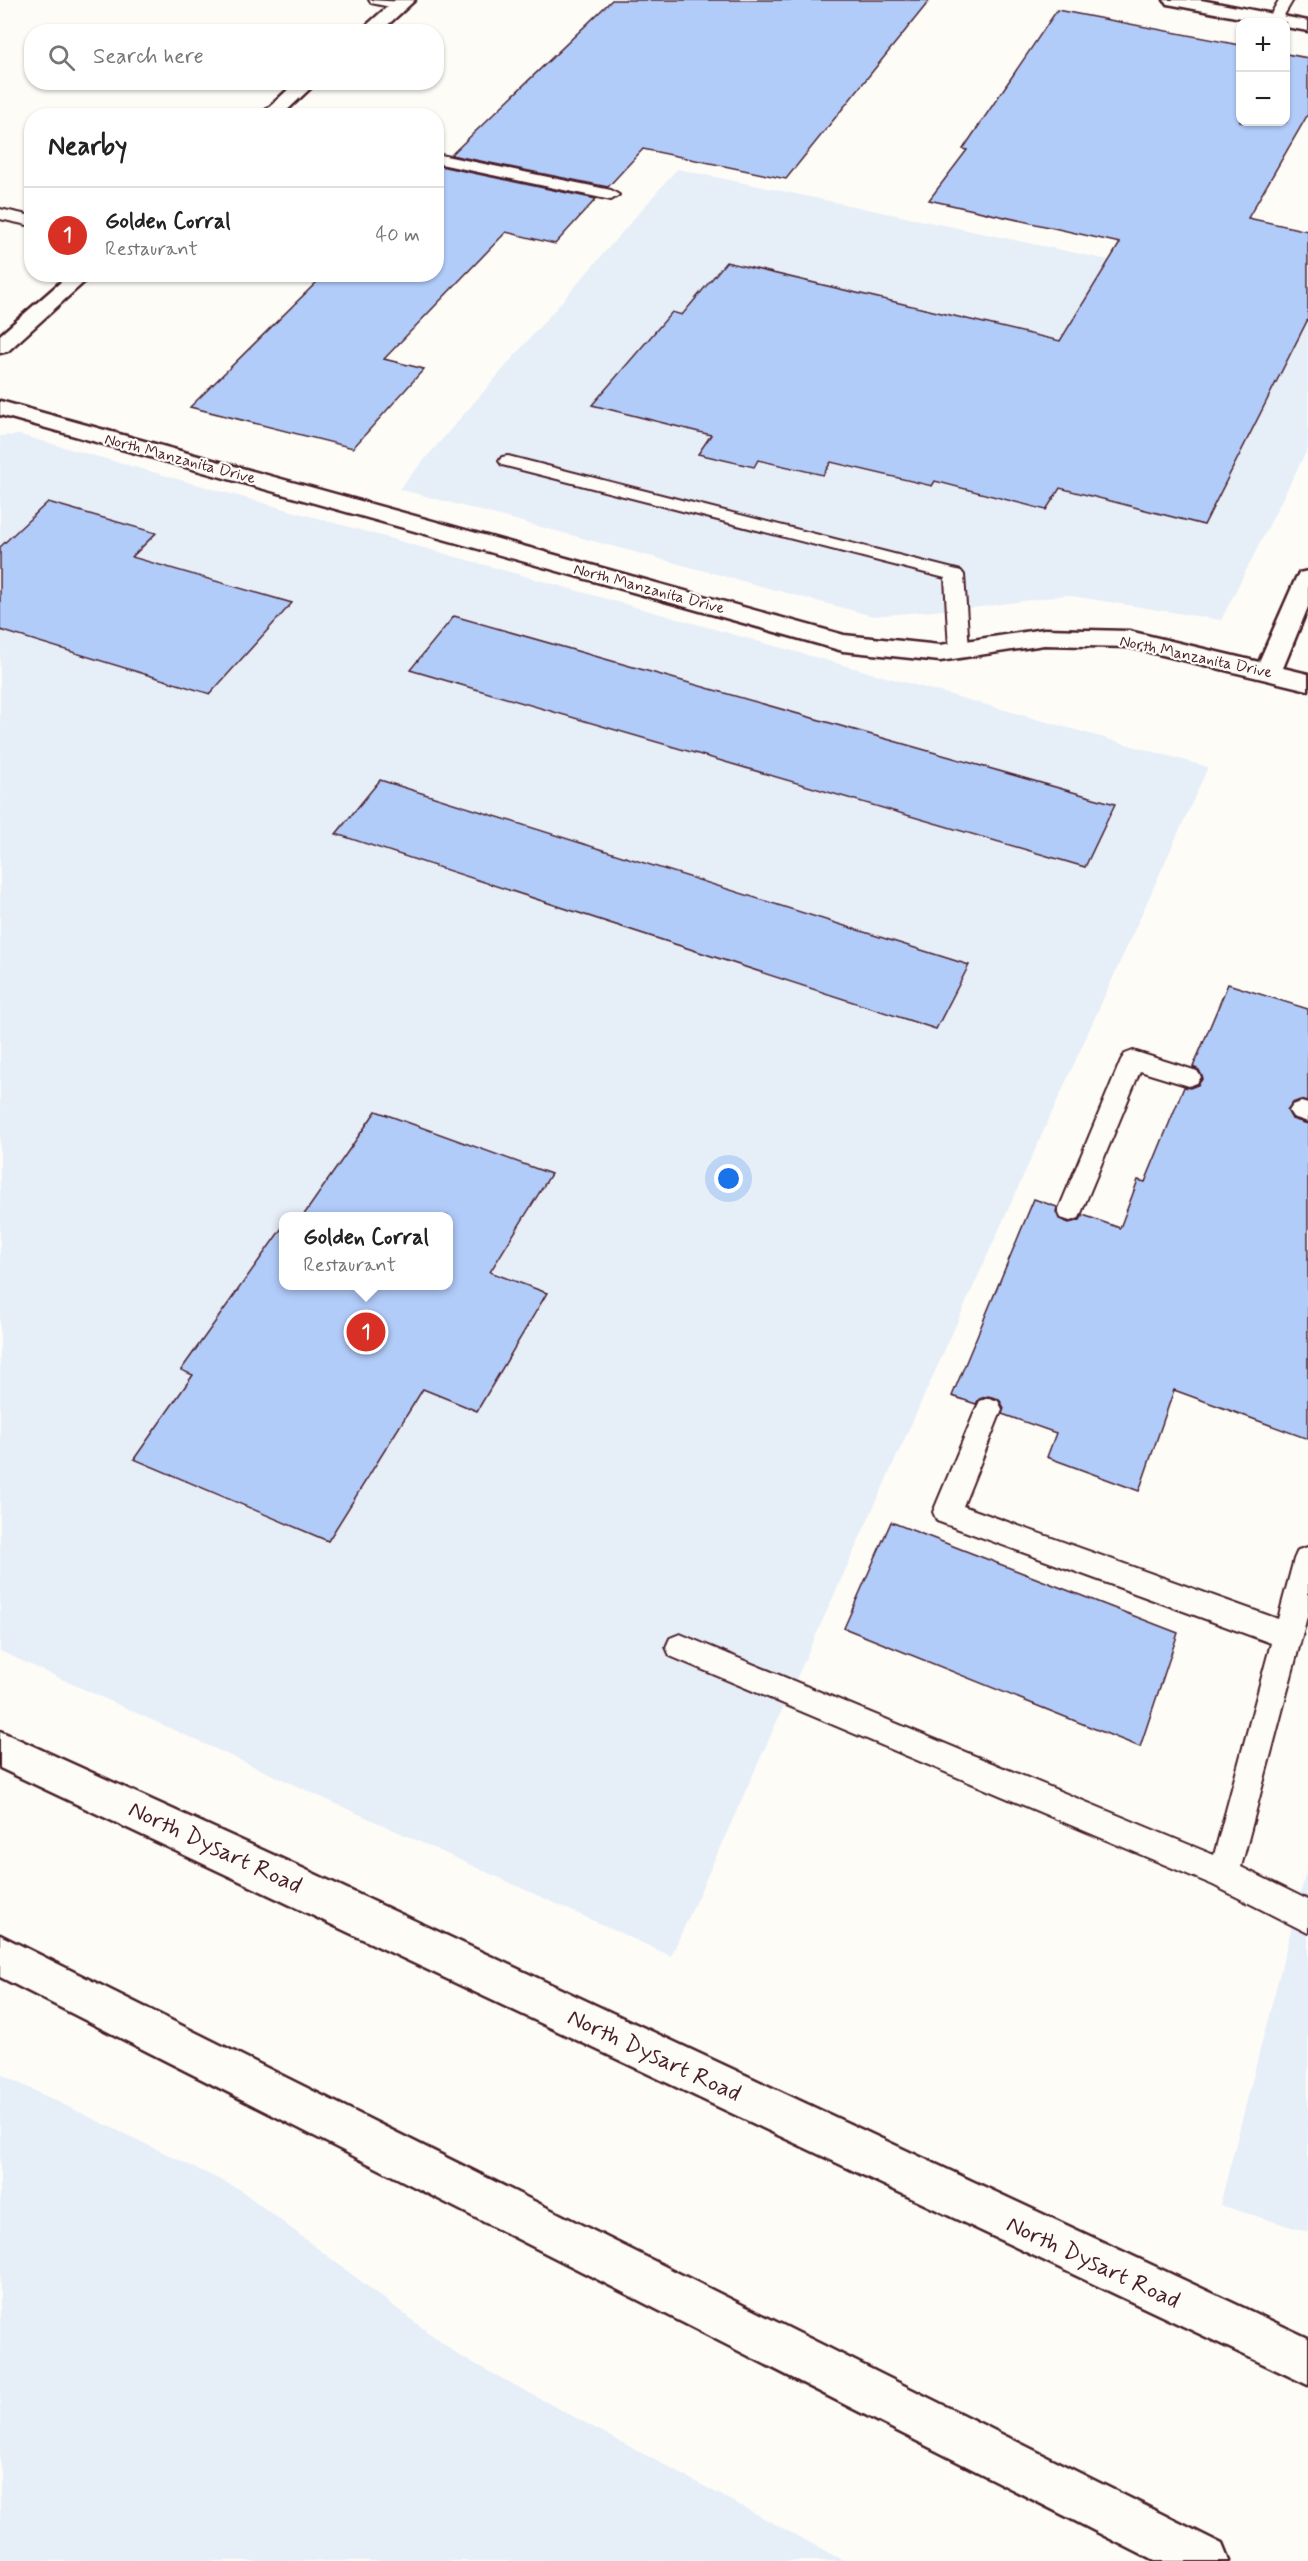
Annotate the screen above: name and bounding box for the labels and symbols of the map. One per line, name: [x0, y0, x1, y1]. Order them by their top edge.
street label: North Manzanita Drive: [102, 429, 258, 489]
street label: North Manzanita Drive: [571, 559, 727, 619]
street label: North Manzanita Drive: [1118, 631, 1275, 684]
your location: [714, 1164, 743, 1193]
pin: 1: [346, 1310, 386, 1354]
street label: North Dysart Road: [123, 1794, 307, 1902]
street label: North Dysart Road: [562, 2002, 746, 2110]
street label: North Dysart Road: [1001, 2209, 1185, 2317]

